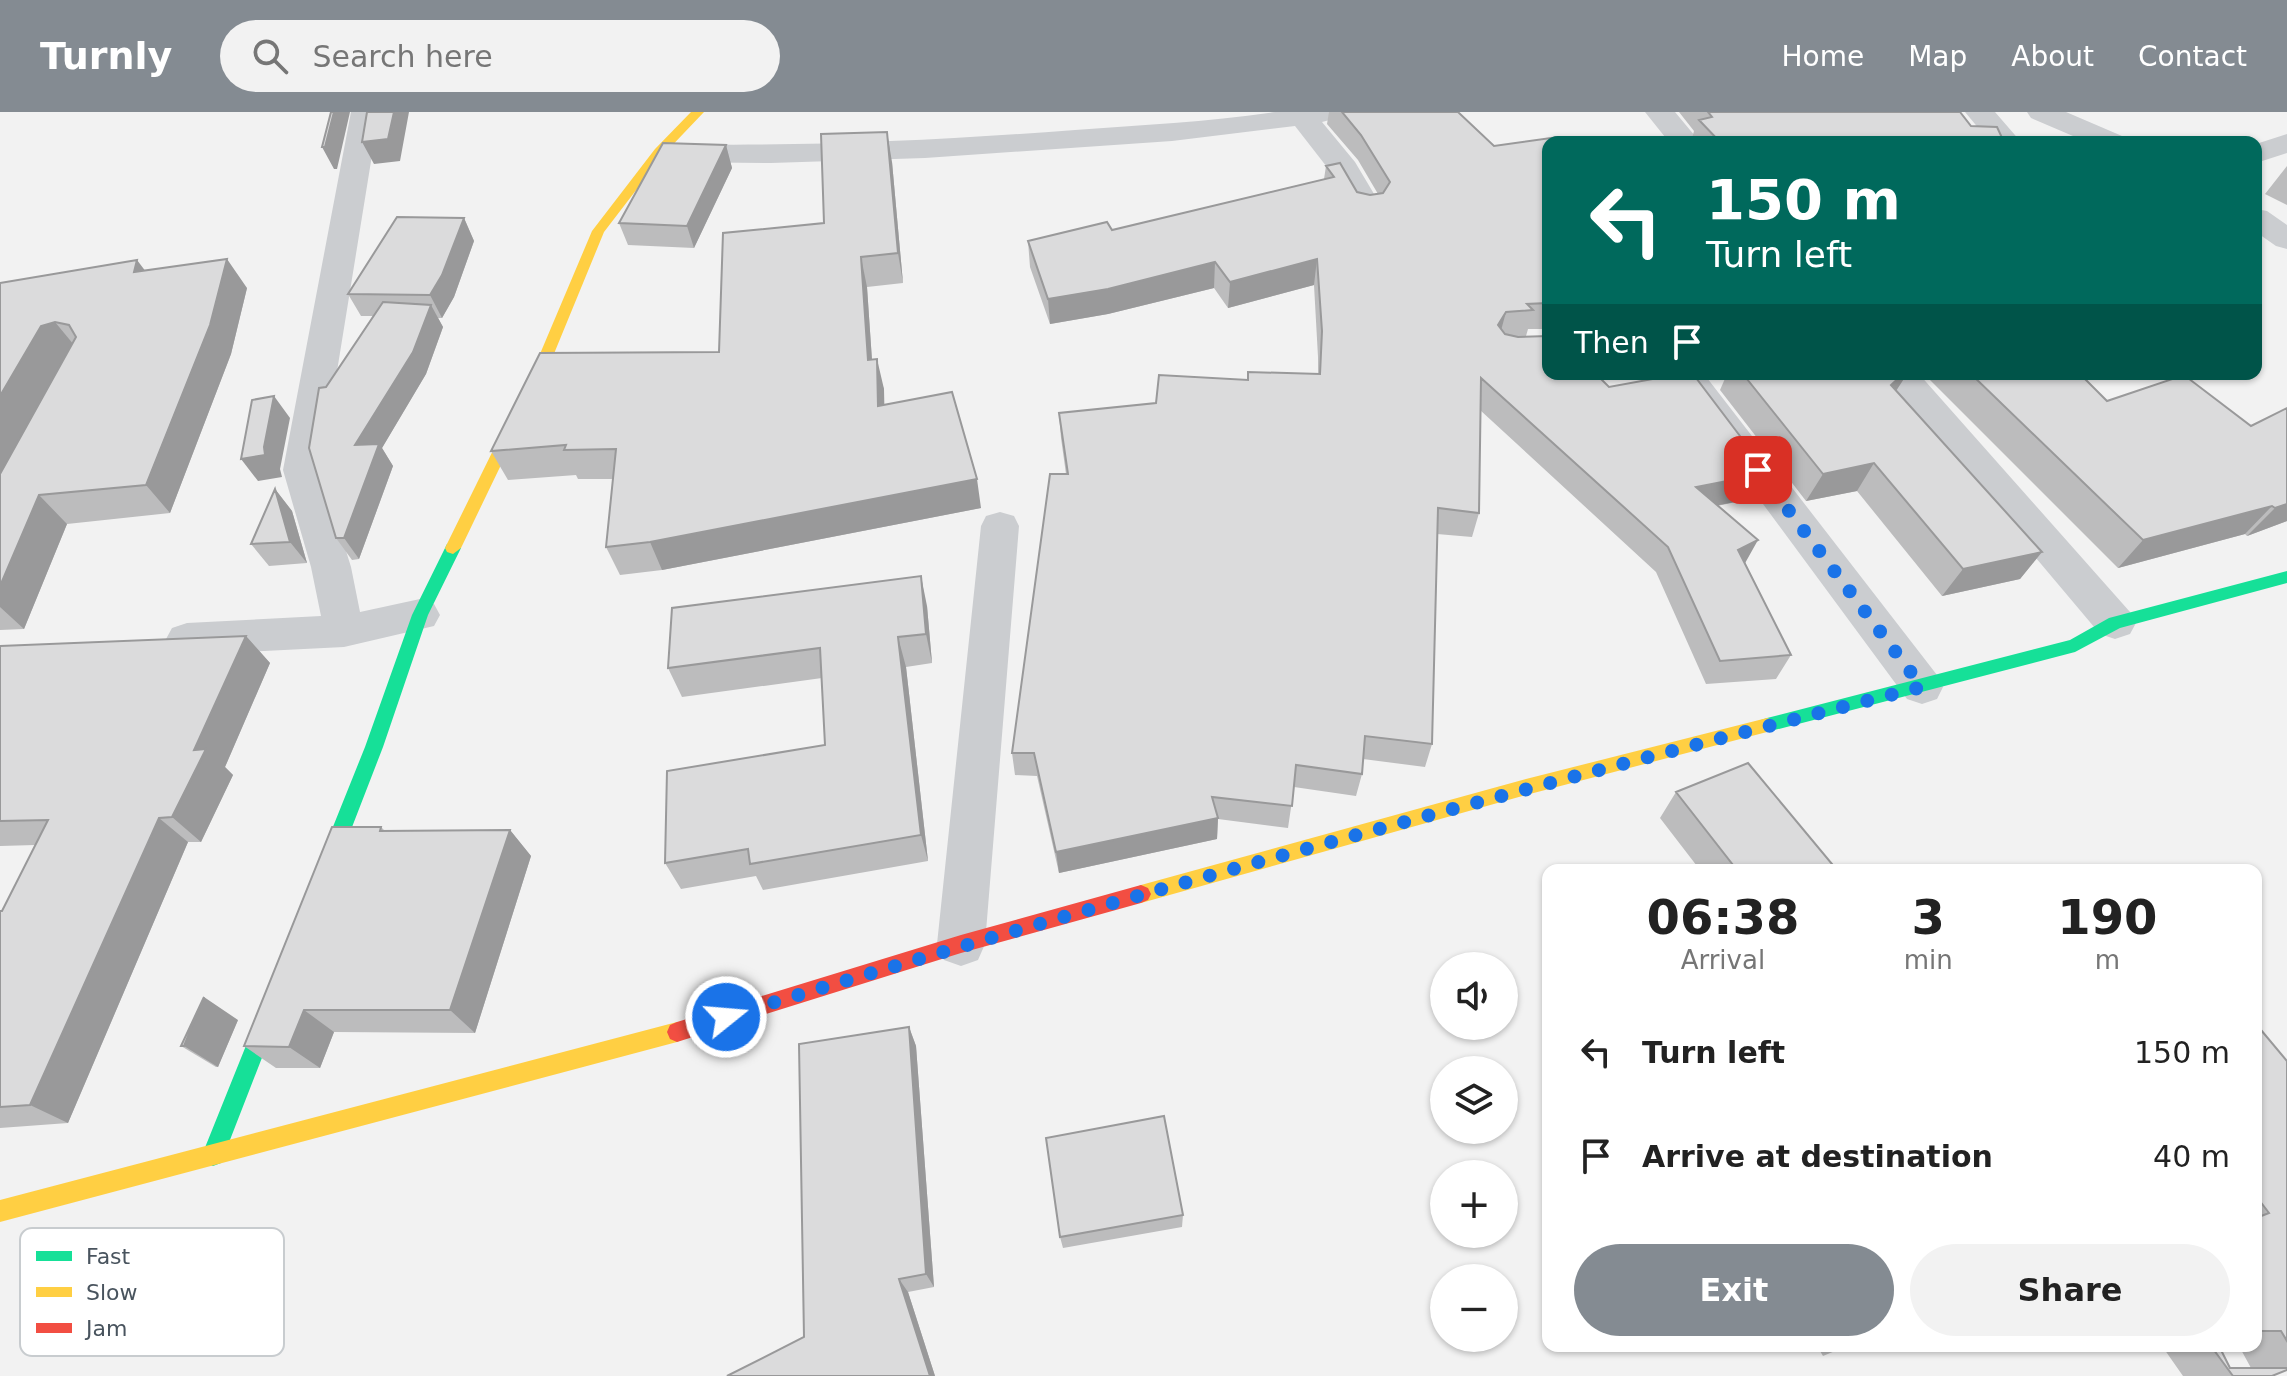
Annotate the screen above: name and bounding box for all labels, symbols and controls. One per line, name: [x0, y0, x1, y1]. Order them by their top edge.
search box: [220, 20, 780, 92]
text: Turnly: [40, 34, 172, 78]
icon: search: [248, 34, 292, 78]
text: Search here: [312, 39, 493, 74]
text: Home: [1781, 40, 1864, 73]
text: Map: [1908, 40, 1967, 73]
text: About: [2011, 40, 2094, 73]
text: Contact: [2138, 40, 2247, 73]
text: 150 m: [1706, 167, 1901, 232]
icon: left: [1574, 168, 1678, 272]
text: Turn left: [1706, 234, 1852, 275]
icon: arrive: [1665, 320, 1709, 364]
text: Then: [1574, 325, 1649, 360]
pin: [1724, 436, 1792, 504]
icon: arrive: [1736, 448, 1780, 492]
text: 06:38: [1646, 889, 1799, 945]
text: 3: [1912, 889, 1945, 945]
text: 190: [2057, 889, 2157, 945]
text: Arrival: [1681, 945, 1765, 975]
text: min: [1904, 945, 1953, 975]
text: m: [2095, 945, 2120, 975]
map controls: [1430, 952, 1518, 1352]
button: sound: [1430, 952, 1518, 1040]
position arrow: [684, 975, 768, 1059]
icon: left: [1574, 1030, 1618, 1074]
text: Turn left: [1642, 1035, 1785, 1070]
text: 150 m: [2134, 1035, 2230, 1070]
button: layers: [1430, 1056, 1518, 1144]
icon: arrive: [1574, 1134, 1618, 1178]
text: Arrive at destination: [1642, 1139, 1993, 1174]
text: 40 m: [2153, 1139, 2230, 1174]
button: +: [1430, 1160, 1518, 1248]
legend: [20, 1228, 284, 1356]
text: Fast: [86, 1244, 131, 1269]
button: Exit: [1574, 1244, 1894, 1336]
button: Share: [1910, 1244, 2230, 1336]
button: −: [1430, 1264, 1518, 1352]
text: Slow: [86, 1280, 138, 1305]
text: Jam: [84, 1316, 127, 1341]

